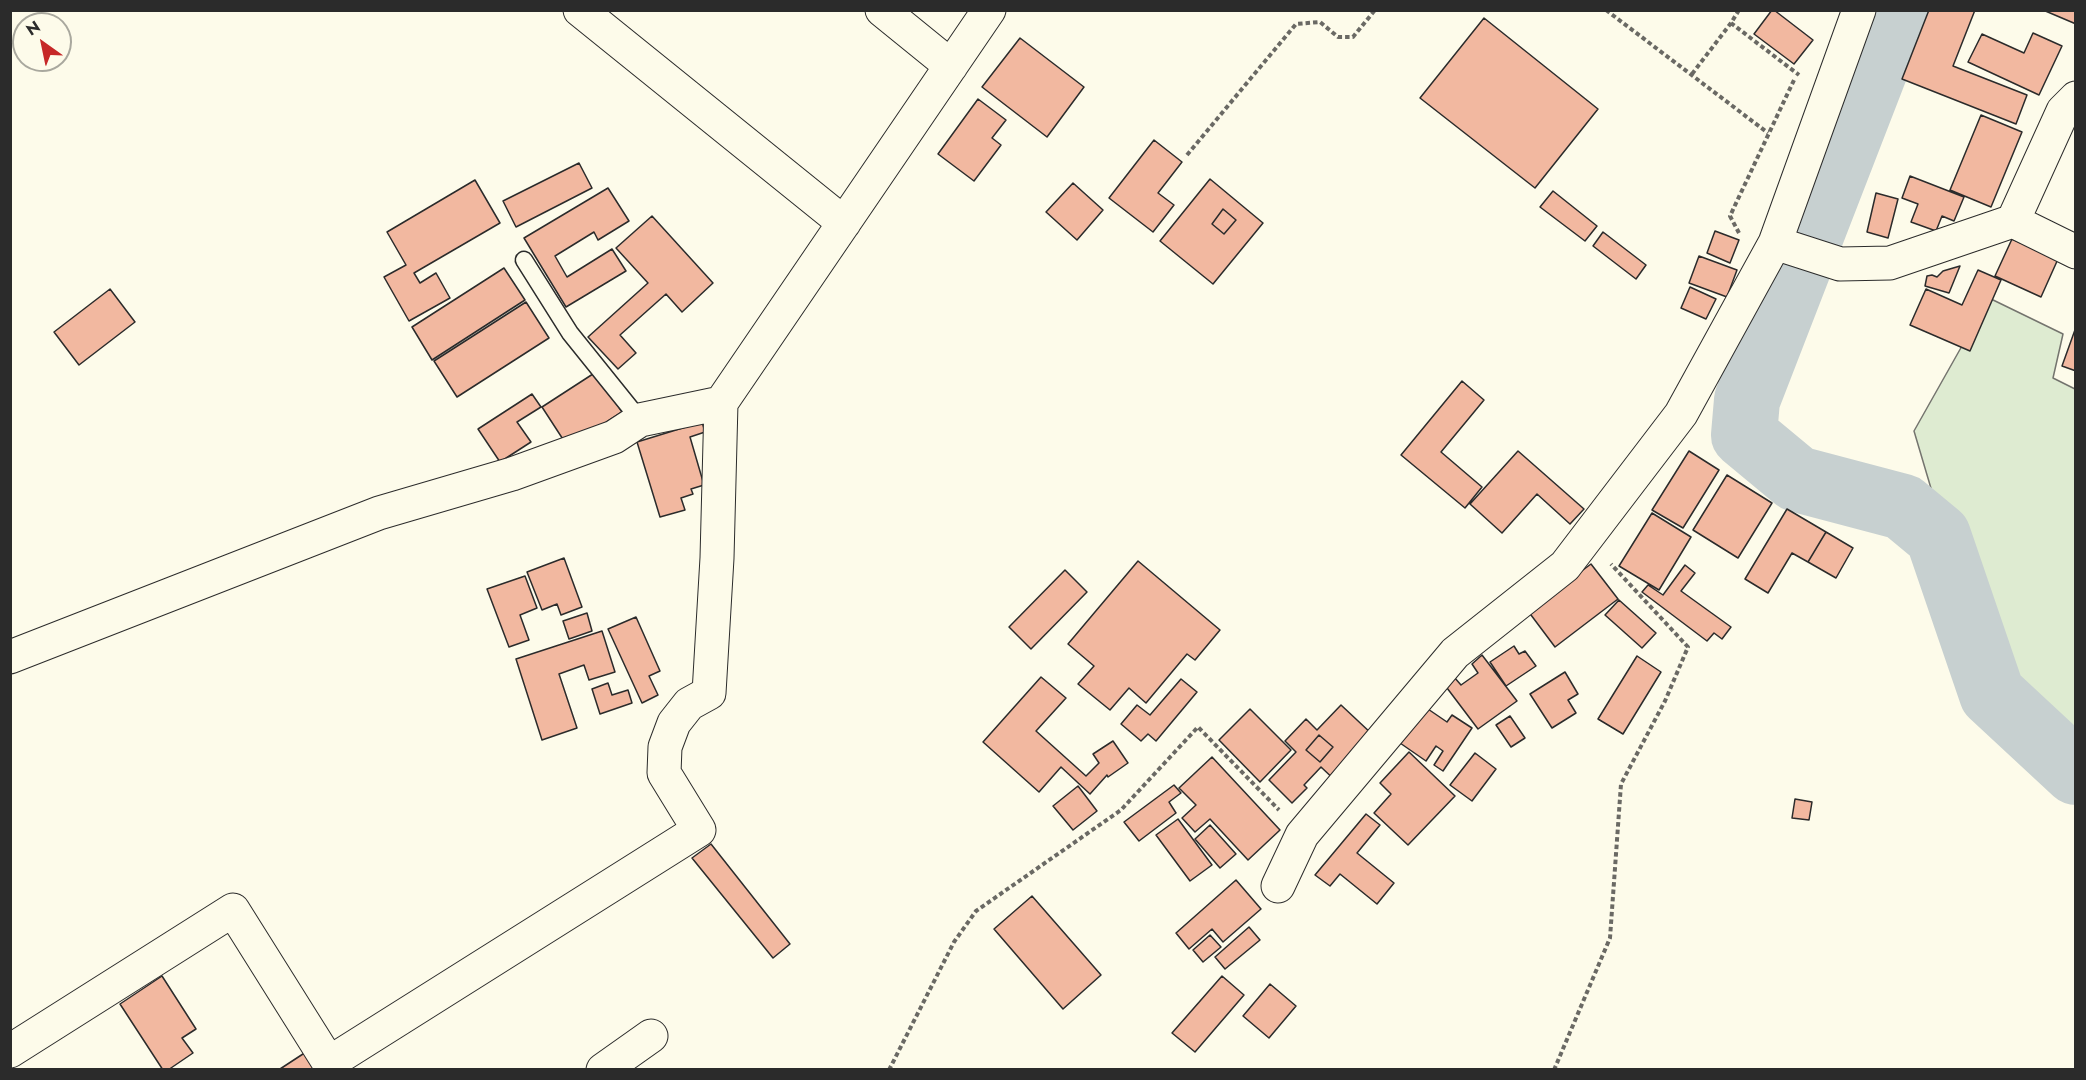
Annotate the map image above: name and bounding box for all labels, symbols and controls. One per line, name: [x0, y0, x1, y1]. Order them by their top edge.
north arrow: [12, 12, 72, 72]
text: N: [21, 15, 45, 41]

